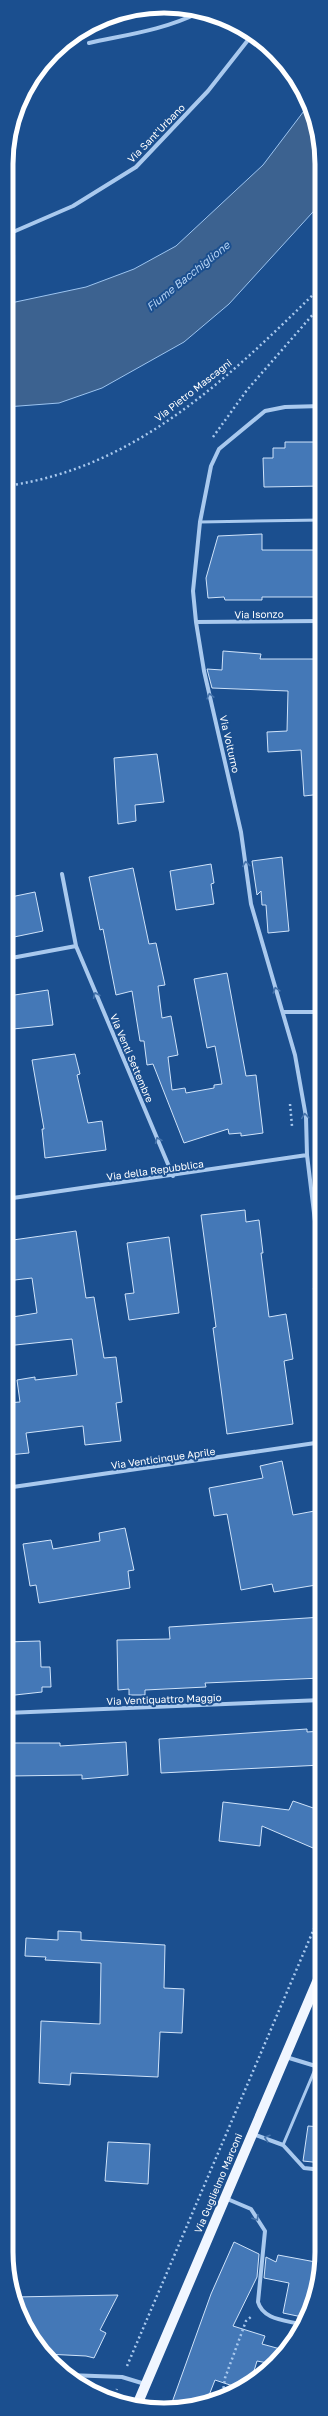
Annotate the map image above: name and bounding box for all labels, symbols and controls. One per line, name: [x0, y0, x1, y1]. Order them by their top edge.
street label: Via Sant'Urbano: [125, 101, 187, 165]
water label: Fiume Bacchiglione: [143, 237, 234, 314]
street label: Via Pietro Mascagni: [152, 356, 234, 424]
street label: Via Isonzo: [234, 608, 284, 620]
one-way arrow: [207, 693, 215, 699]
street label: Via Volturno: [218, 714, 242, 774]
one-way arrow: [241, 861, 250, 867]
one-way arrow: [272, 987, 281, 994]
one-way arrow: [93, 992, 101, 999]
street label: Via Venti Settembre: [108, 1012, 156, 1104]
one-way arrow: [301, 1113, 310, 1119]
one-way arrow: [155, 1137, 163, 1145]
street label: Via della Repubblica: [106, 1157, 204, 1183]
street label: Via Venticinque Aprile: [110, 1445, 216, 1471]
street label: Via Ventiquattro Maggio: [106, 1691, 222, 1707]
street label: Via Guglielmo Marconi: [192, 2131, 244, 2235]
one-way arrow: [263, 2134, 270, 2143]
one-way arrow: [252, 2214, 259, 2221]

